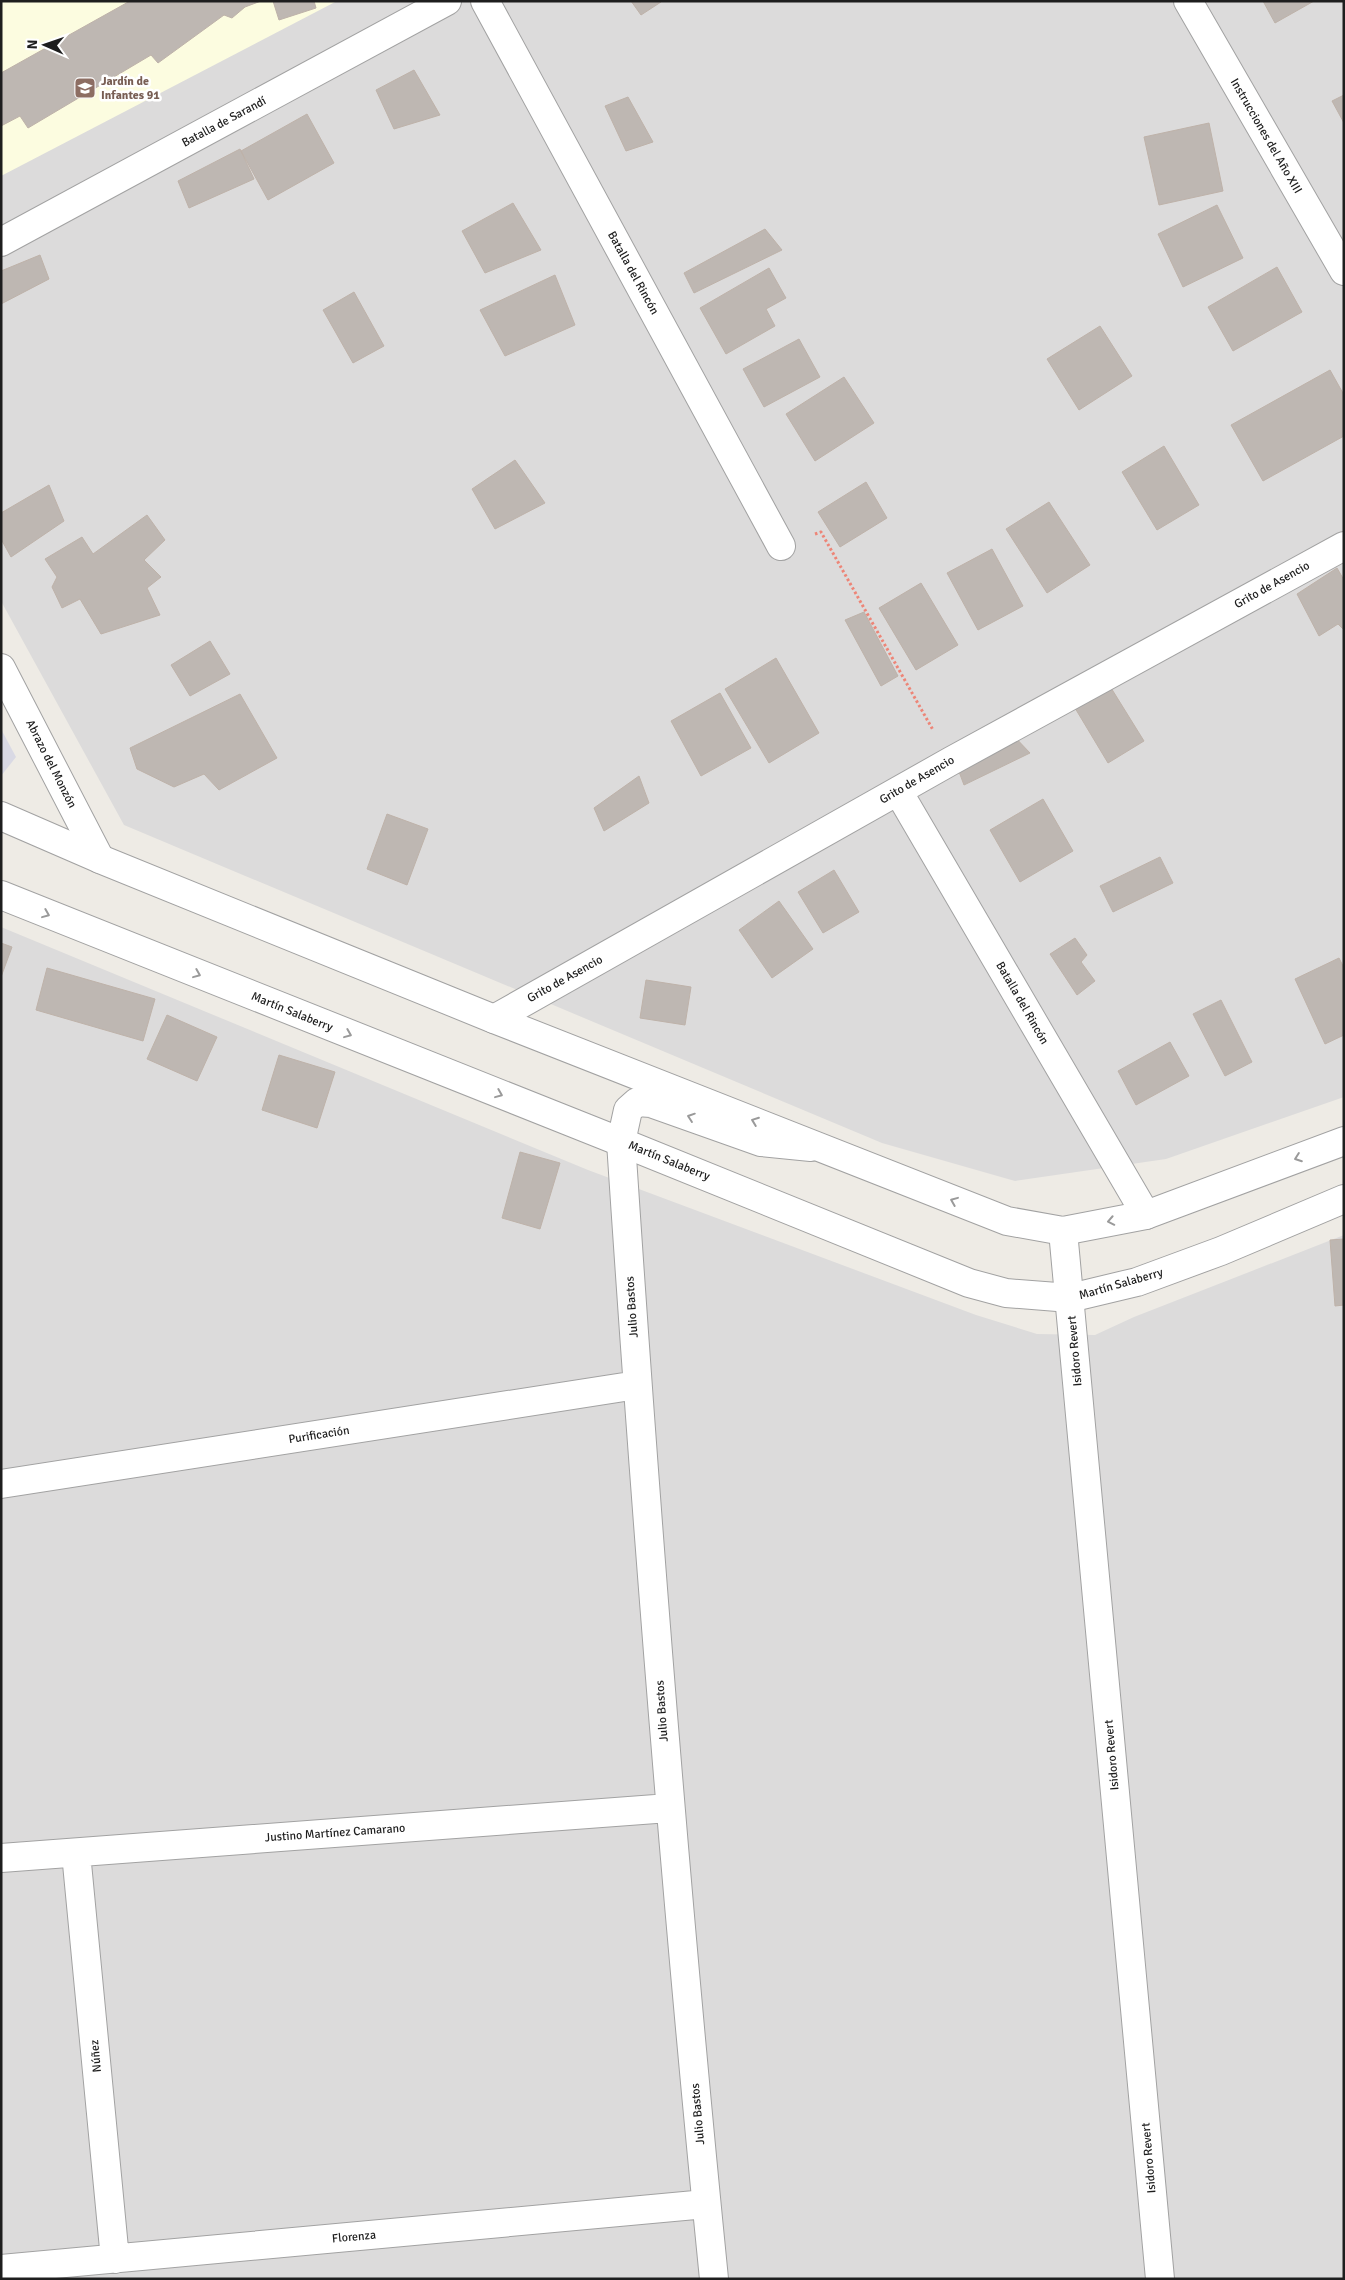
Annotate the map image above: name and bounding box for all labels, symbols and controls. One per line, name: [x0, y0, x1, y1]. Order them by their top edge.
north arrow: [20, 20, 70, 70]
text: N: [24, 39, 41, 50]
place label: Jardín de Infantes 91: [101, 74, 160, 103]
school or university icon: Jardín de Infantes 91: [73, 76, 97, 100]
street label: Instrucciones del Año XIII: [1227, 76, 1305, 196]
street label: Batalla de Sarandí: [179, 93, 269, 151]
street label: Batalla del Rincón: [604, 229, 662, 317]
street label: Grito de Asencio: [1232, 558, 1312, 612]
street label: Abrazo del Monzón: [22, 717, 80, 811]
street label: Grito de Asencio: [877, 753, 957, 807]
one-way arrow: [41, 907, 50, 918]
street label: Grito de Asencio: [525, 952, 605, 1006]
street label: Batalla del Rincón: [992, 959, 1052, 1047]
one-way arrow: [192, 968, 201, 979]
street label: Martín Salaberry: [249, 989, 335, 1035]
one-way arrow: [343, 1028, 352, 1038]
one-way arrow: [495, 1088, 503, 1098]
one-way arrow: [688, 1112, 696, 1122]
one-way arrow: [751, 1117, 760, 1127]
street label: Martín Salaberry: [626, 1138, 712, 1184]
one-way arrow: [1294, 1152, 1303, 1162]
one-way arrow: [950, 1197, 959, 1207]
one-way arrow: [1107, 1216, 1116, 1226]
street label: Martín Salaberry: [1077, 1265, 1165, 1303]
street label: Julio Bastos: [622, 1276, 642, 1338]
street label: Isidoro Revert: [1064, 1315, 1086, 1387]
street label: Purificación: [287, 1423, 351, 1447]
street label: Julio Bastos: [652, 1680, 672, 1742]
street label: Isidoro Revert: [1101, 1719, 1123, 1791]
street label: Justino Martínez Camarano: [264, 1821, 406, 1845]
street label: Núñez: [87, 2039, 105, 2073]
street label: Julio Bastos: [688, 2083, 708, 2145]
street label: Isidoro Revert: [1138, 2122, 1160, 2194]
street label: Florenza: [331, 2228, 377, 2246]

